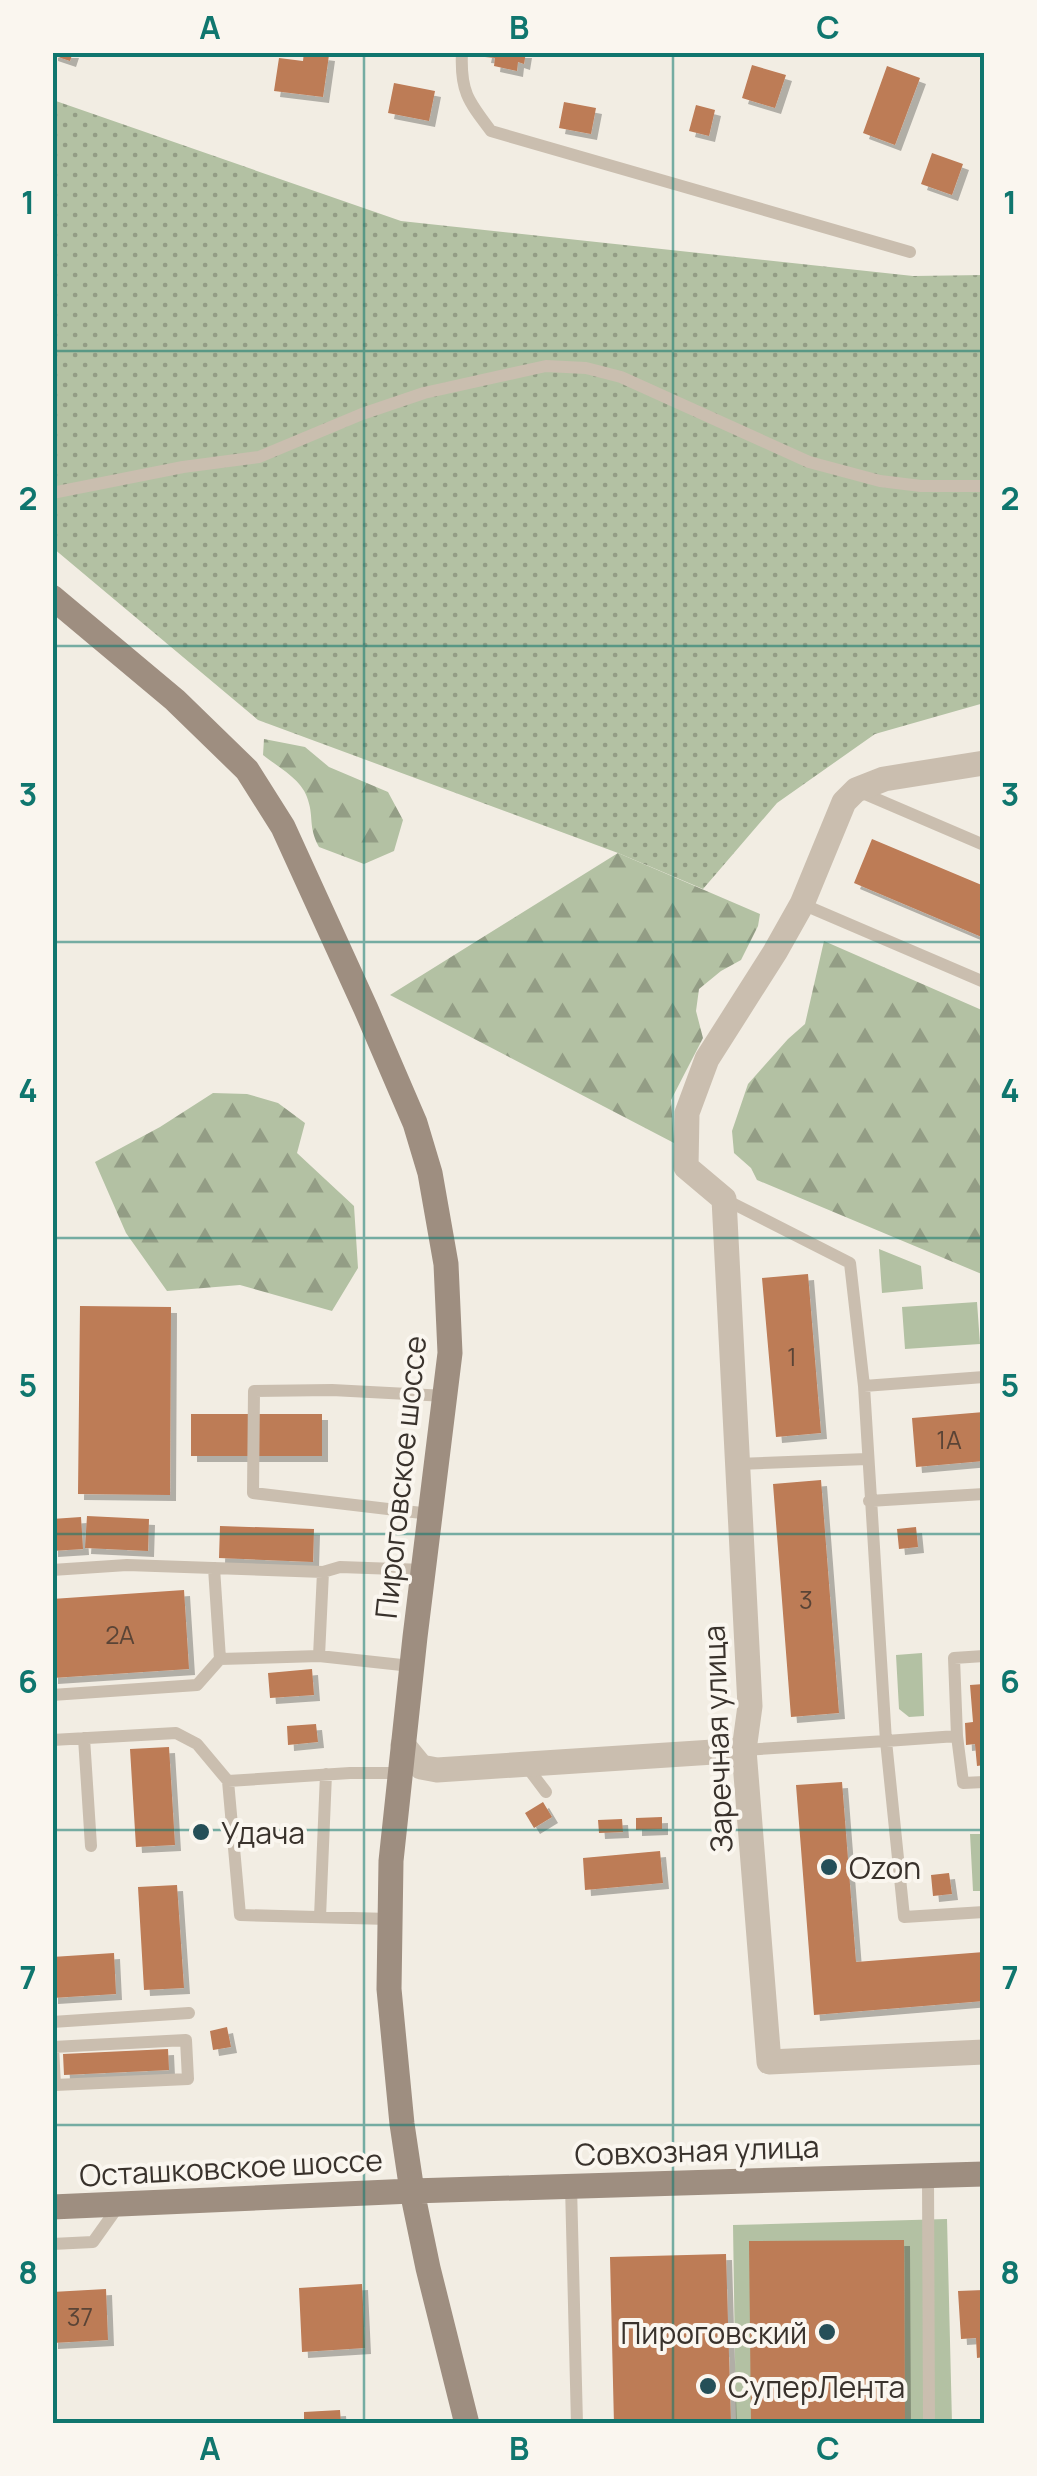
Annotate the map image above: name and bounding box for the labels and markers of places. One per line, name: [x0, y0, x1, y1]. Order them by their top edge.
place label: Удача: [221, 1812, 305, 1853]
marker: Удача: [190, 1821, 212, 1843]
place label: Ozon: [849, 1847, 921, 1888]
marker: Ozon: [818, 1856, 840, 1878]
place label: Пироговский: [621, 2312, 807, 2353]
marker: Пироговский: [816, 2321, 838, 2343]
place label: СуперЛента: [728, 2366, 905, 2407]
marker: СуперЛента: [697, 2375, 719, 2397]

